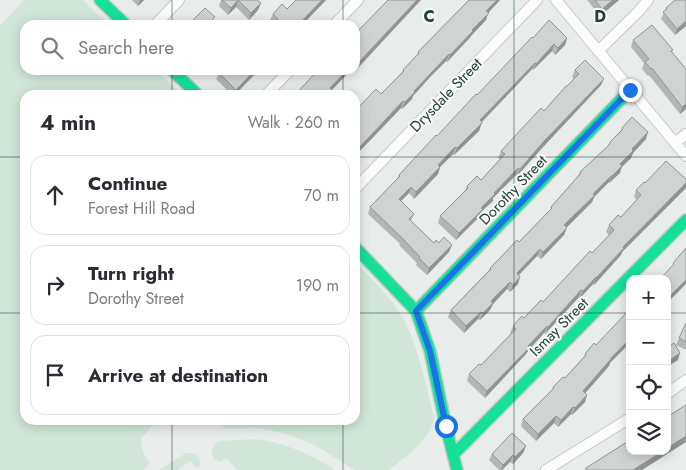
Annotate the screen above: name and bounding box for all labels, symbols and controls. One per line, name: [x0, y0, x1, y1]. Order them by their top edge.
text: C: [423, 5, 435, 28]
text: D: [594, 5, 606, 28]
search box: [20, 20, 360, 75]
icon: search: [38, 34, 66, 62]
text: Search here: [78, 34, 174, 61]
street label: Drysdale Street: [405, 53, 487, 137]
route end: [619, 79, 642, 102]
text: 4 min: [40, 108, 96, 138]
text: Walk · 260 m: [248, 111, 340, 134]
street label: Dorothy Street: [474, 150, 552, 230]
text: Continue: [88, 170, 167, 197]
icon: ahead: [41, 181, 69, 209]
text: 70 m: [304, 184, 339, 207]
text: Forest Hill Road: [88, 197, 195, 220]
text: Turn right: [88, 260, 174, 287]
icon: right: [41, 271, 69, 299]
text: 190 m: [296, 274, 339, 297]
map controls: [626, 275, 671, 455]
button: +: [626, 275, 671, 320]
text: Dorothy Street: [88, 287, 184, 310]
street label: Ismay Street: [525, 292, 594, 361]
button: −: [626, 320, 671, 365]
icon: arrive: [41, 361, 69, 389]
text: Arrive at destination: [88, 362, 268, 389]
button: locate: [626, 365, 671, 410]
button: layers: [626, 410, 671, 455]
route start: [435, 415, 458, 438]

